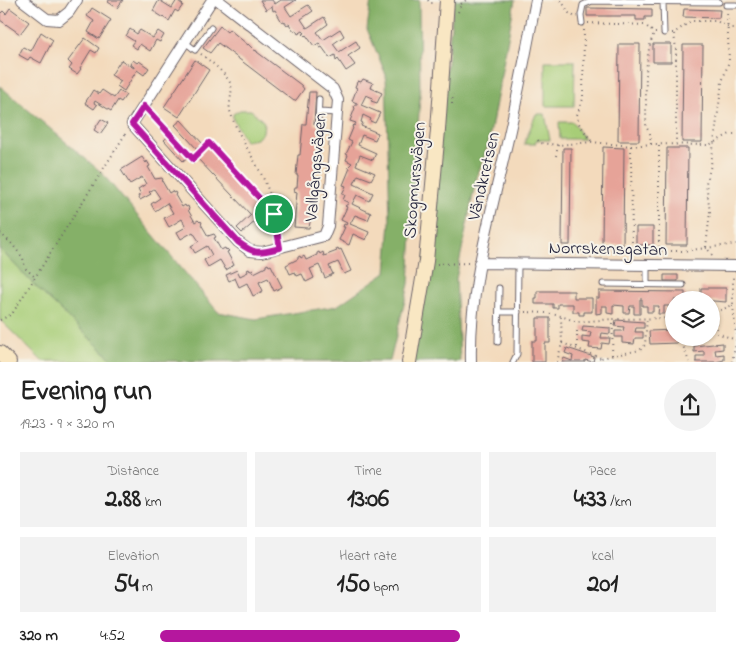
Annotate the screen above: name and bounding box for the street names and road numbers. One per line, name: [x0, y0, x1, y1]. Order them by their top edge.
street label: Vallgångsvägen: [299, 111, 336, 224]
street label: Skogmursvägen: [398, 121, 435, 240]
street label: Vändkretsen: [462, 129, 508, 224]
street label: Norrskensgatan: [549, 236, 667, 265]

